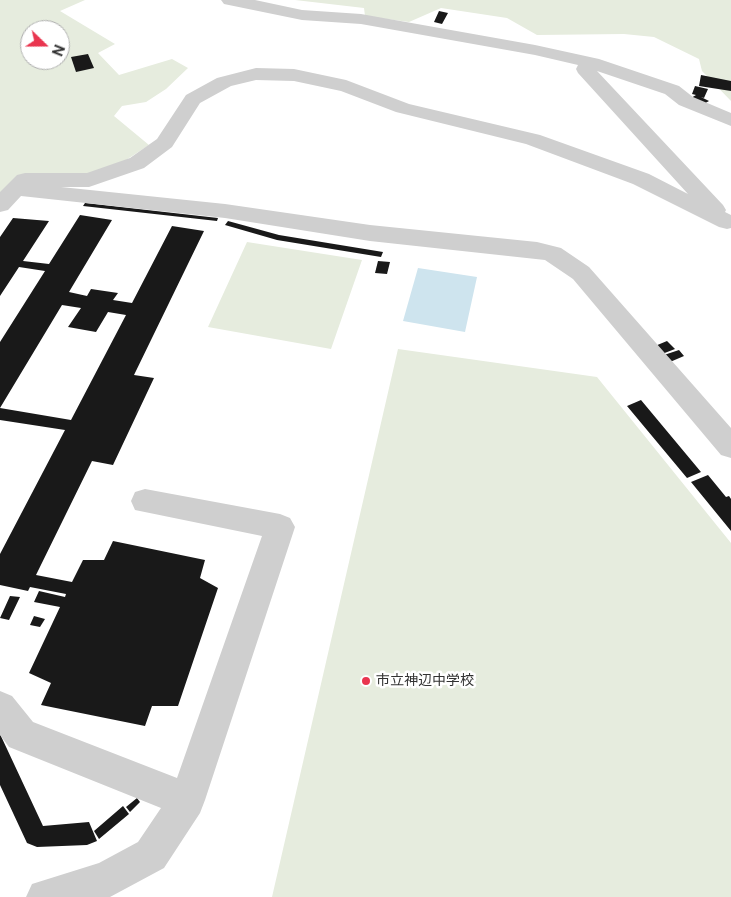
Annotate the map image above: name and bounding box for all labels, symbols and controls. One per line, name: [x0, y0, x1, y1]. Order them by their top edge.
north arrow: [20, 20, 70, 70]
text: N: [49, 42, 67, 58]
place label: 市立神辺中学校: [376, 673, 474, 689]
marker: 市立神辺中学校: [360, 675, 372, 687]

